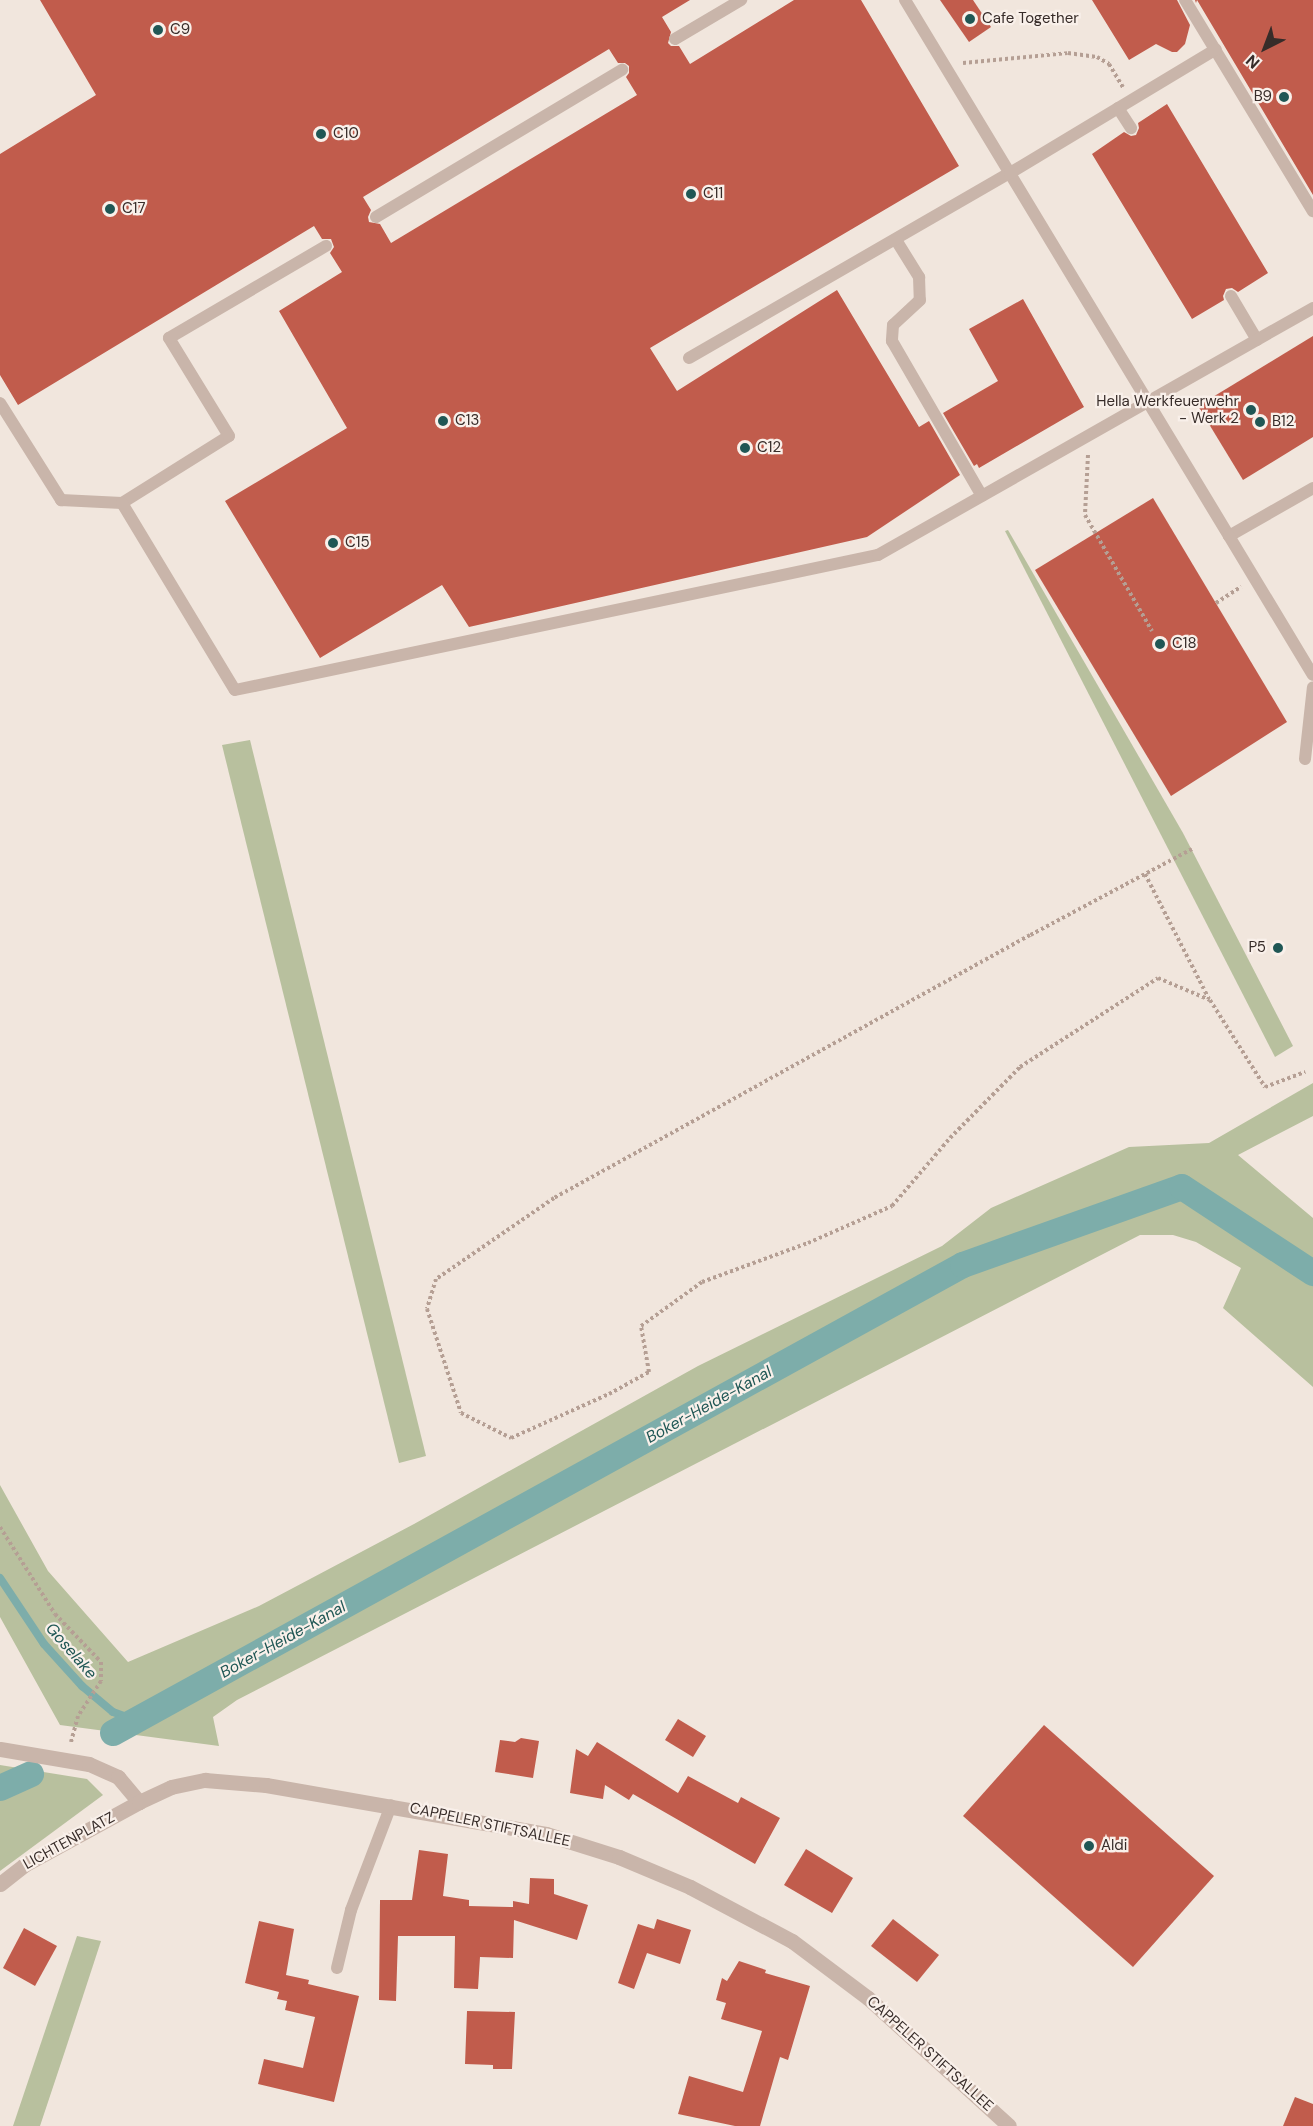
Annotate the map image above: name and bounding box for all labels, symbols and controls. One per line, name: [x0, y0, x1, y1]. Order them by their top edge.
place label: Cafe Together: [982, 10, 1079, 28]
marker: Cafe Together: [963, 12, 977, 26]
north arrow: [1235, 18, 1295, 78]
place label: C9: [170, 21, 190, 39]
marker: C9: [151, 23, 165, 37]
text: N: [1241, 50, 1264, 73]
place label: B9: [1254, 88, 1272, 106]
marker: B9: [1277, 90, 1291, 104]
place label: C10: [333, 125, 359, 143]
marker: C10: [314, 127, 328, 141]
place label: C11: [703, 185, 723, 203]
marker: C11: [684, 187, 698, 201]
place label: C17: [122, 200, 145, 218]
marker: C17: [103, 202, 117, 216]
place label: Hella Werkfeuerwehr - Werk 2: [1096, 392, 1239, 427]
marker: Hella Werkfeuerwehr - Werk 2: [1244, 403, 1258, 417]
place label: C13: [455, 412, 479, 430]
place label: B12: [1272, 413, 1294, 431]
marker: C13: [436, 414, 450, 428]
marker: B12: [1253, 415, 1267, 429]
place label: C12: [757, 439, 781, 457]
marker: C12: [738, 441, 752, 455]
place label: C15: [345, 534, 370, 552]
marker: C15: [326, 536, 340, 550]
place label: C18: [1172, 635, 1197, 653]
marker: C18: [1153, 637, 1167, 651]
place label: P5: [1248, 939, 1266, 957]
marker: P5: [1271, 941, 1285, 955]
water label: Boker-Heide-Kanal: [643, 1362, 775, 1448]
water label: Boker-Heide-Kanal: [217, 1597, 349, 1683]
water label: Goselake: [41, 1619, 101, 1683]
street label: CAPPELER STIFTSALLEE: [408, 1799, 572, 1851]
street label: LICHTENPLATZ: [20, 1809, 118, 1873]
place label: Aldi: [1101, 1837, 1127, 1855]
marker: Aldi: [1082, 1839, 1096, 1853]
street label: CAPPELER STIFTSALLEE: [863, 1993, 997, 2115]

